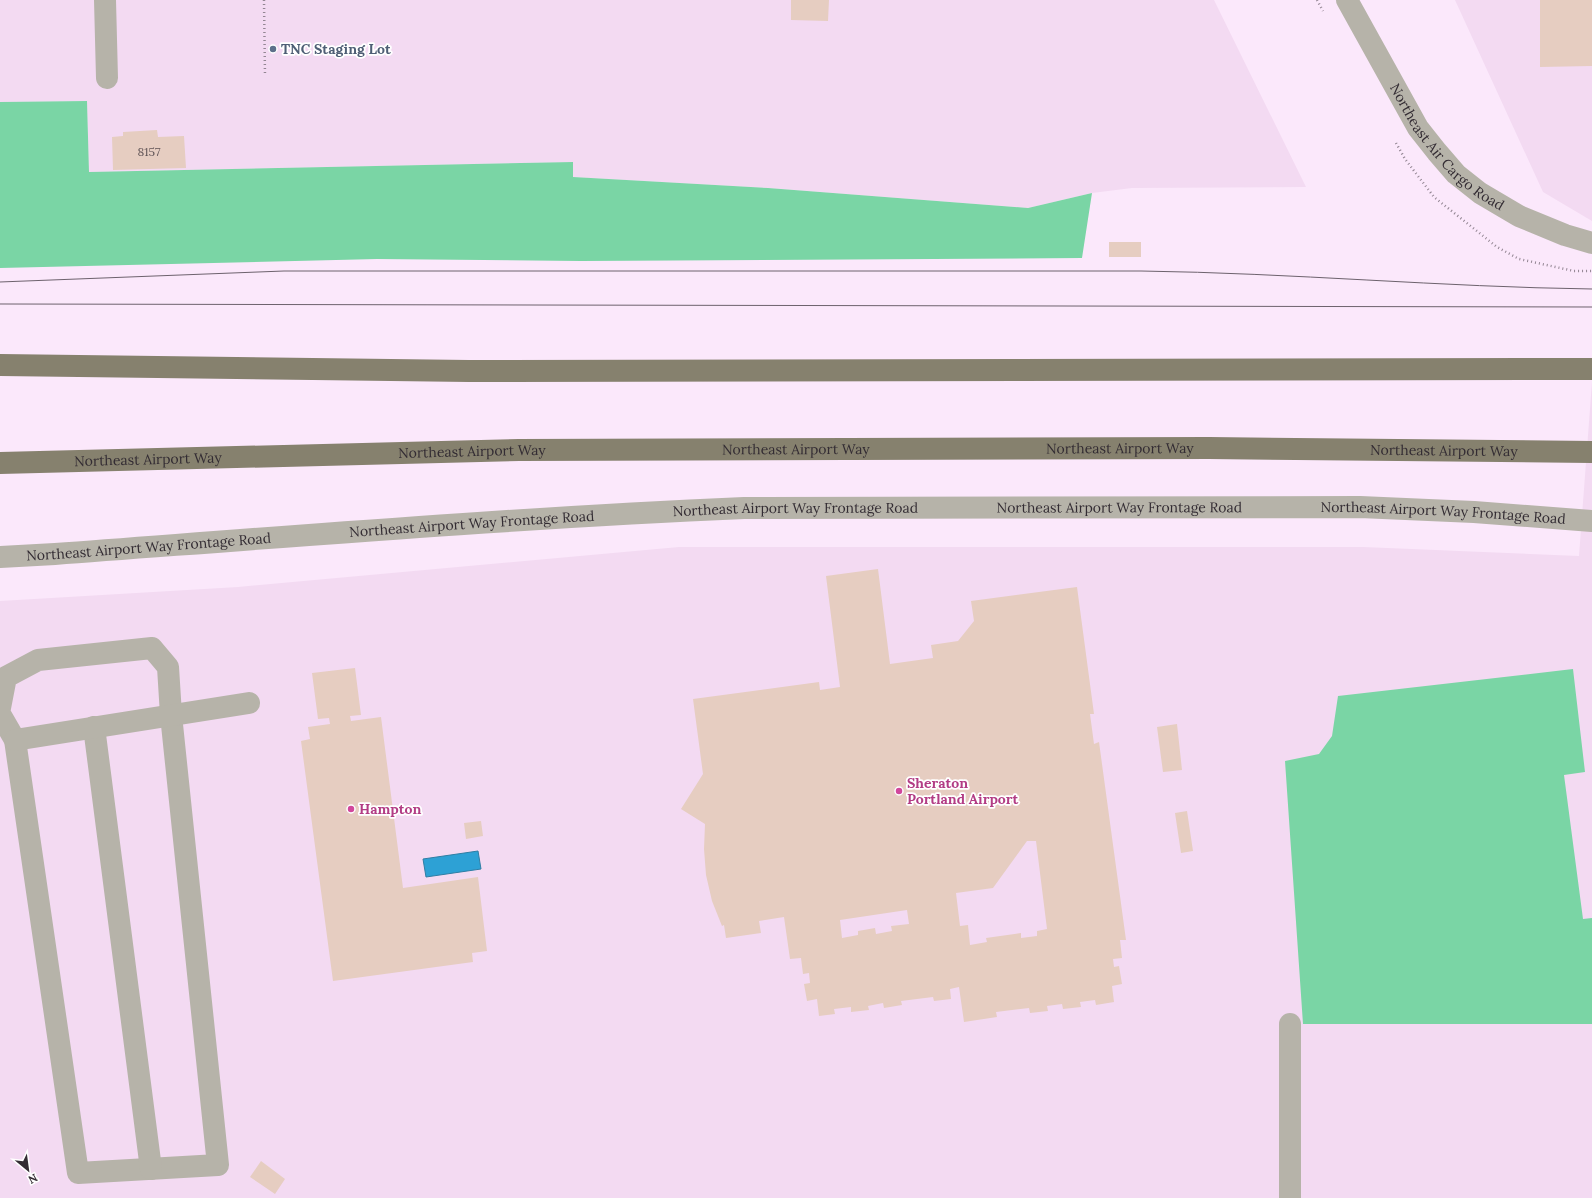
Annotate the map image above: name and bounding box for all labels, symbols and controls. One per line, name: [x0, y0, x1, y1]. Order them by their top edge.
place label: TNC Staging Lot: [281, 40, 391, 58]
marker: TNC Staging Lot: [268, 44, 278, 54]
street label: Northeast Air Cargo Road: [1386, 80, 1508, 214]
house number: 8157: [137, 144, 161, 159]
street label: Northeast Airport Way: [1046, 439, 1194, 457]
street label: Northeast Airport Way: [722, 440, 870, 458]
street label: Northeast Airport Way: [398, 441, 546, 462]
street label: Northeast Airport Way: [1370, 441, 1518, 460]
street label: Northeast Airport Way: [74, 448, 223, 470]
street label: Northeast Airport Way Frontage Road: [997, 498, 1242, 517]
street label: Northeast Airport Way Frontage Road: [1321, 498, 1566, 528]
street label: Northeast Airport Way Frontage Road: [672, 499, 918, 520]
street label: Northeast Airport Way Frontage Road: [349, 507, 595, 541]
street label: Northeast Airport Way Frontage Road: [26, 529, 272, 565]
place label: Sheraton Portland Airport: [907, 774, 1018, 808]
marker: Sheraton Portland Airport: [894, 786, 904, 796]
place label: Hampton: [359, 800, 421, 818]
marker: Hampton: [346, 804, 356, 814]
north arrow: [8, 1150, 48, 1190]
text: N: [25, 1171, 40, 1187]

